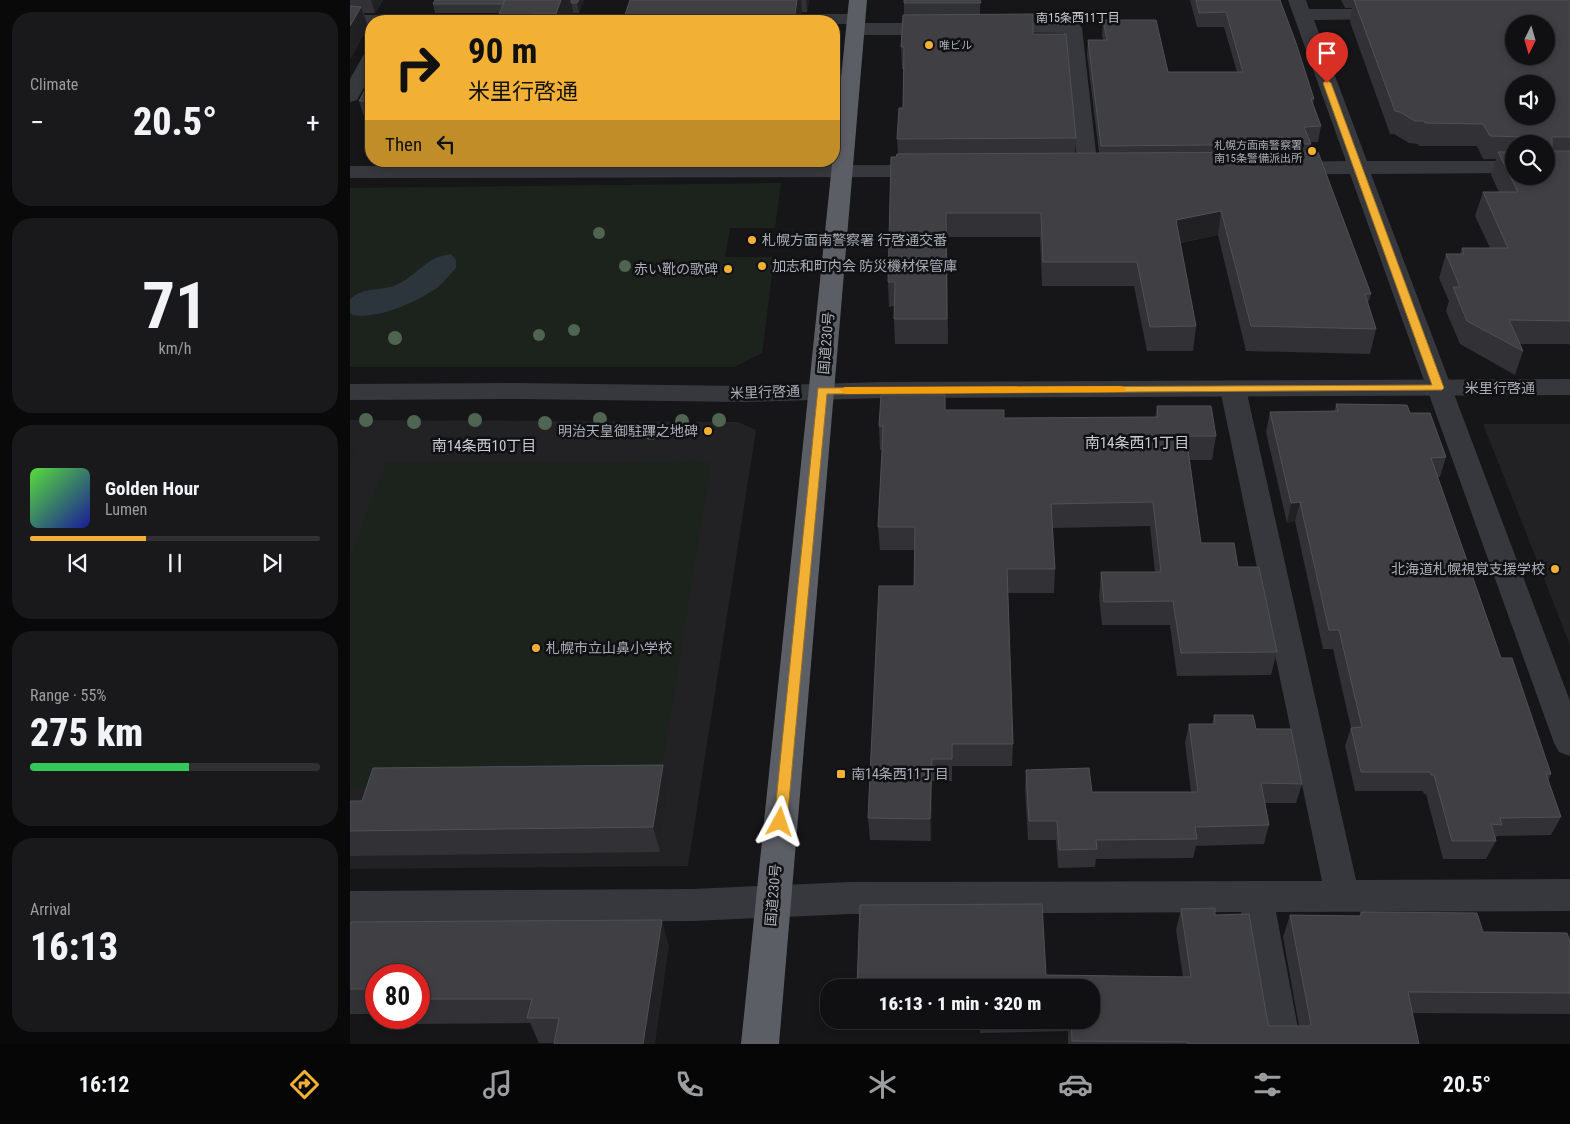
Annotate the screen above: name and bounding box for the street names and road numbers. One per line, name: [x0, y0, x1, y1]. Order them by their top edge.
street label: 国道230号: [815, 311, 837, 375]
street label: 米里行啓通: [1465, 380, 1535, 396]
street label: 米里行啓通: [730, 383, 800, 401]
street label: 国道230号: [762, 863, 784, 927]

